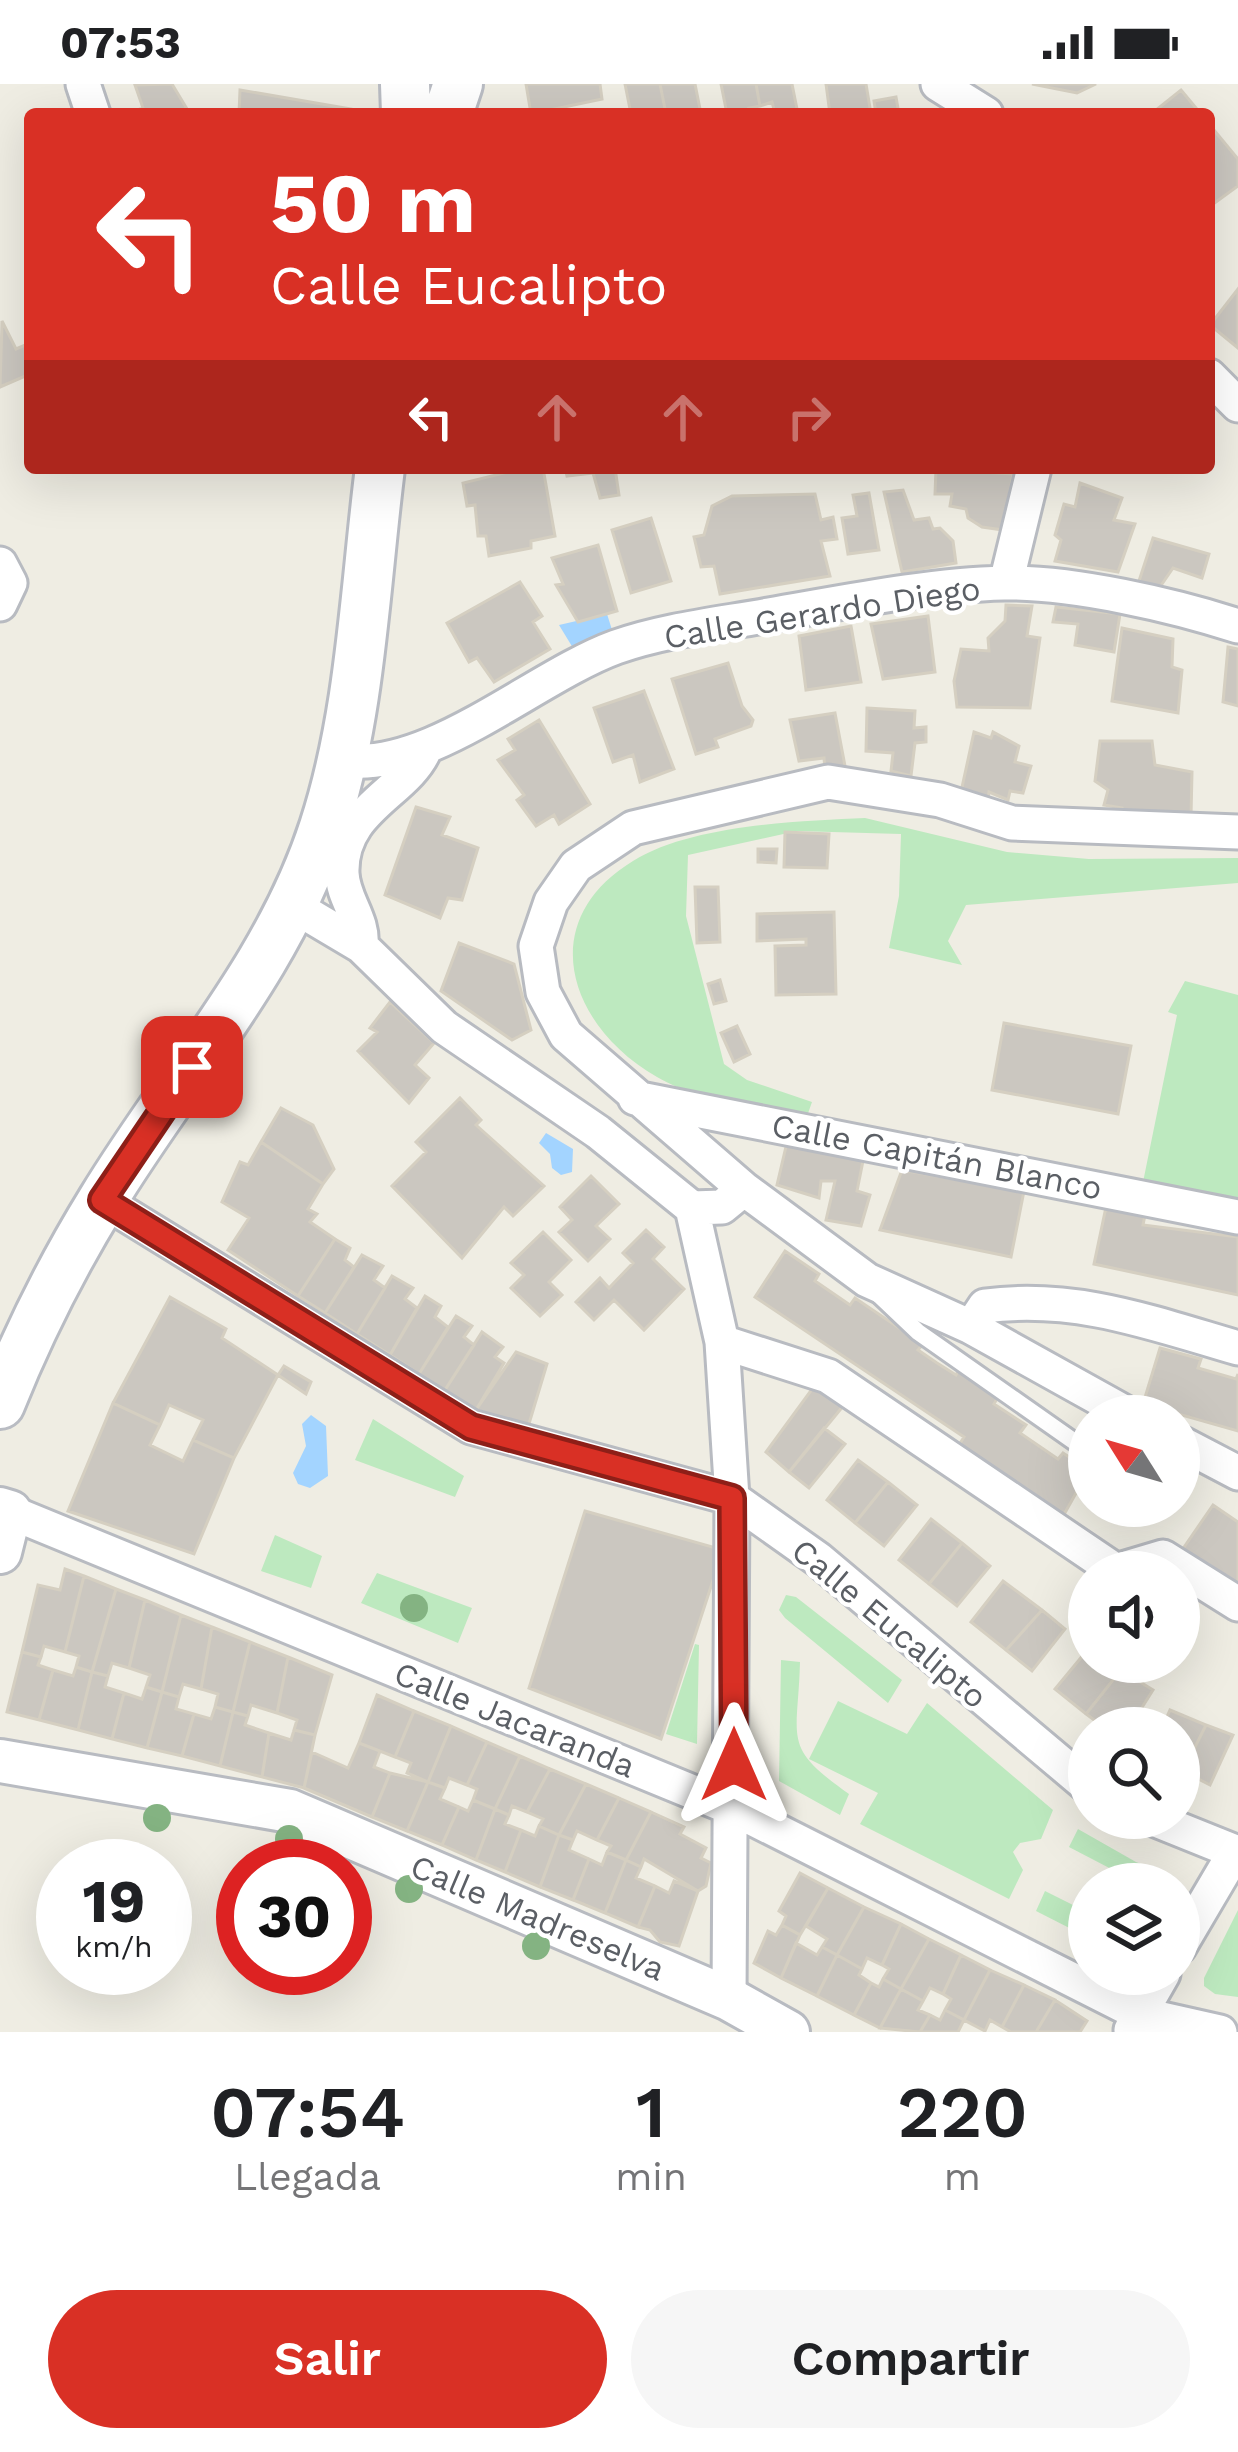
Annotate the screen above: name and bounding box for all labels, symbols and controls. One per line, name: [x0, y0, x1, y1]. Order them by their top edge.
text: 07:53: [60, 16, 181, 69]
text: 50 m: [270, 154, 476, 252]
icon: left: [72, 156, 228, 312]
text: Calle Eucalipto: [270, 254, 667, 317]
icon: left: [398, 384, 464, 450]
icon: ahead: [524, 384, 590, 450]
icon: ahead: [650, 384, 716, 450]
icon: right: [776, 384, 842, 450]
street label: Calle Gerardo Diego: [661, 568, 983, 657]
pin: [141, 1016, 243, 1118]
icon: arrive: [159, 1034, 225, 1100]
street label: Calle Capitán Blanco: [768, 1105, 1105, 1208]
north arrow: [1068, 1395, 1200, 1527]
map controls: [1068, 1395, 1200, 1995]
street label: Calle Eucalipto: [784, 1530, 995, 1716]
button: sound: [1068, 1551, 1200, 1683]
street label: Calle Jacaranda: [389, 1653, 641, 1786]
position arrow: [671, 1702, 797, 1828]
button: search: [1068, 1707, 1200, 1839]
speed limit sign: 30: [216, 1839, 372, 1995]
street label: Calle Madreselva: [405, 1846, 671, 1989]
button: layers: [1068, 1863, 1200, 1995]
text: 19: [83, 1866, 145, 1937]
text: km/h: [75, 1929, 153, 1964]
text: 07:54: [210, 2070, 405, 2154]
text: 1: [636, 2070, 666, 2154]
text: 220: [897, 2070, 1028, 2154]
text: Llegada: [234, 2154, 381, 2199]
text: min: [615, 2154, 687, 2199]
text: m: [944, 2154, 981, 2199]
button: Salir: [48, 2290, 607, 2428]
button: Compartir: [631, 2290, 1190, 2428]

